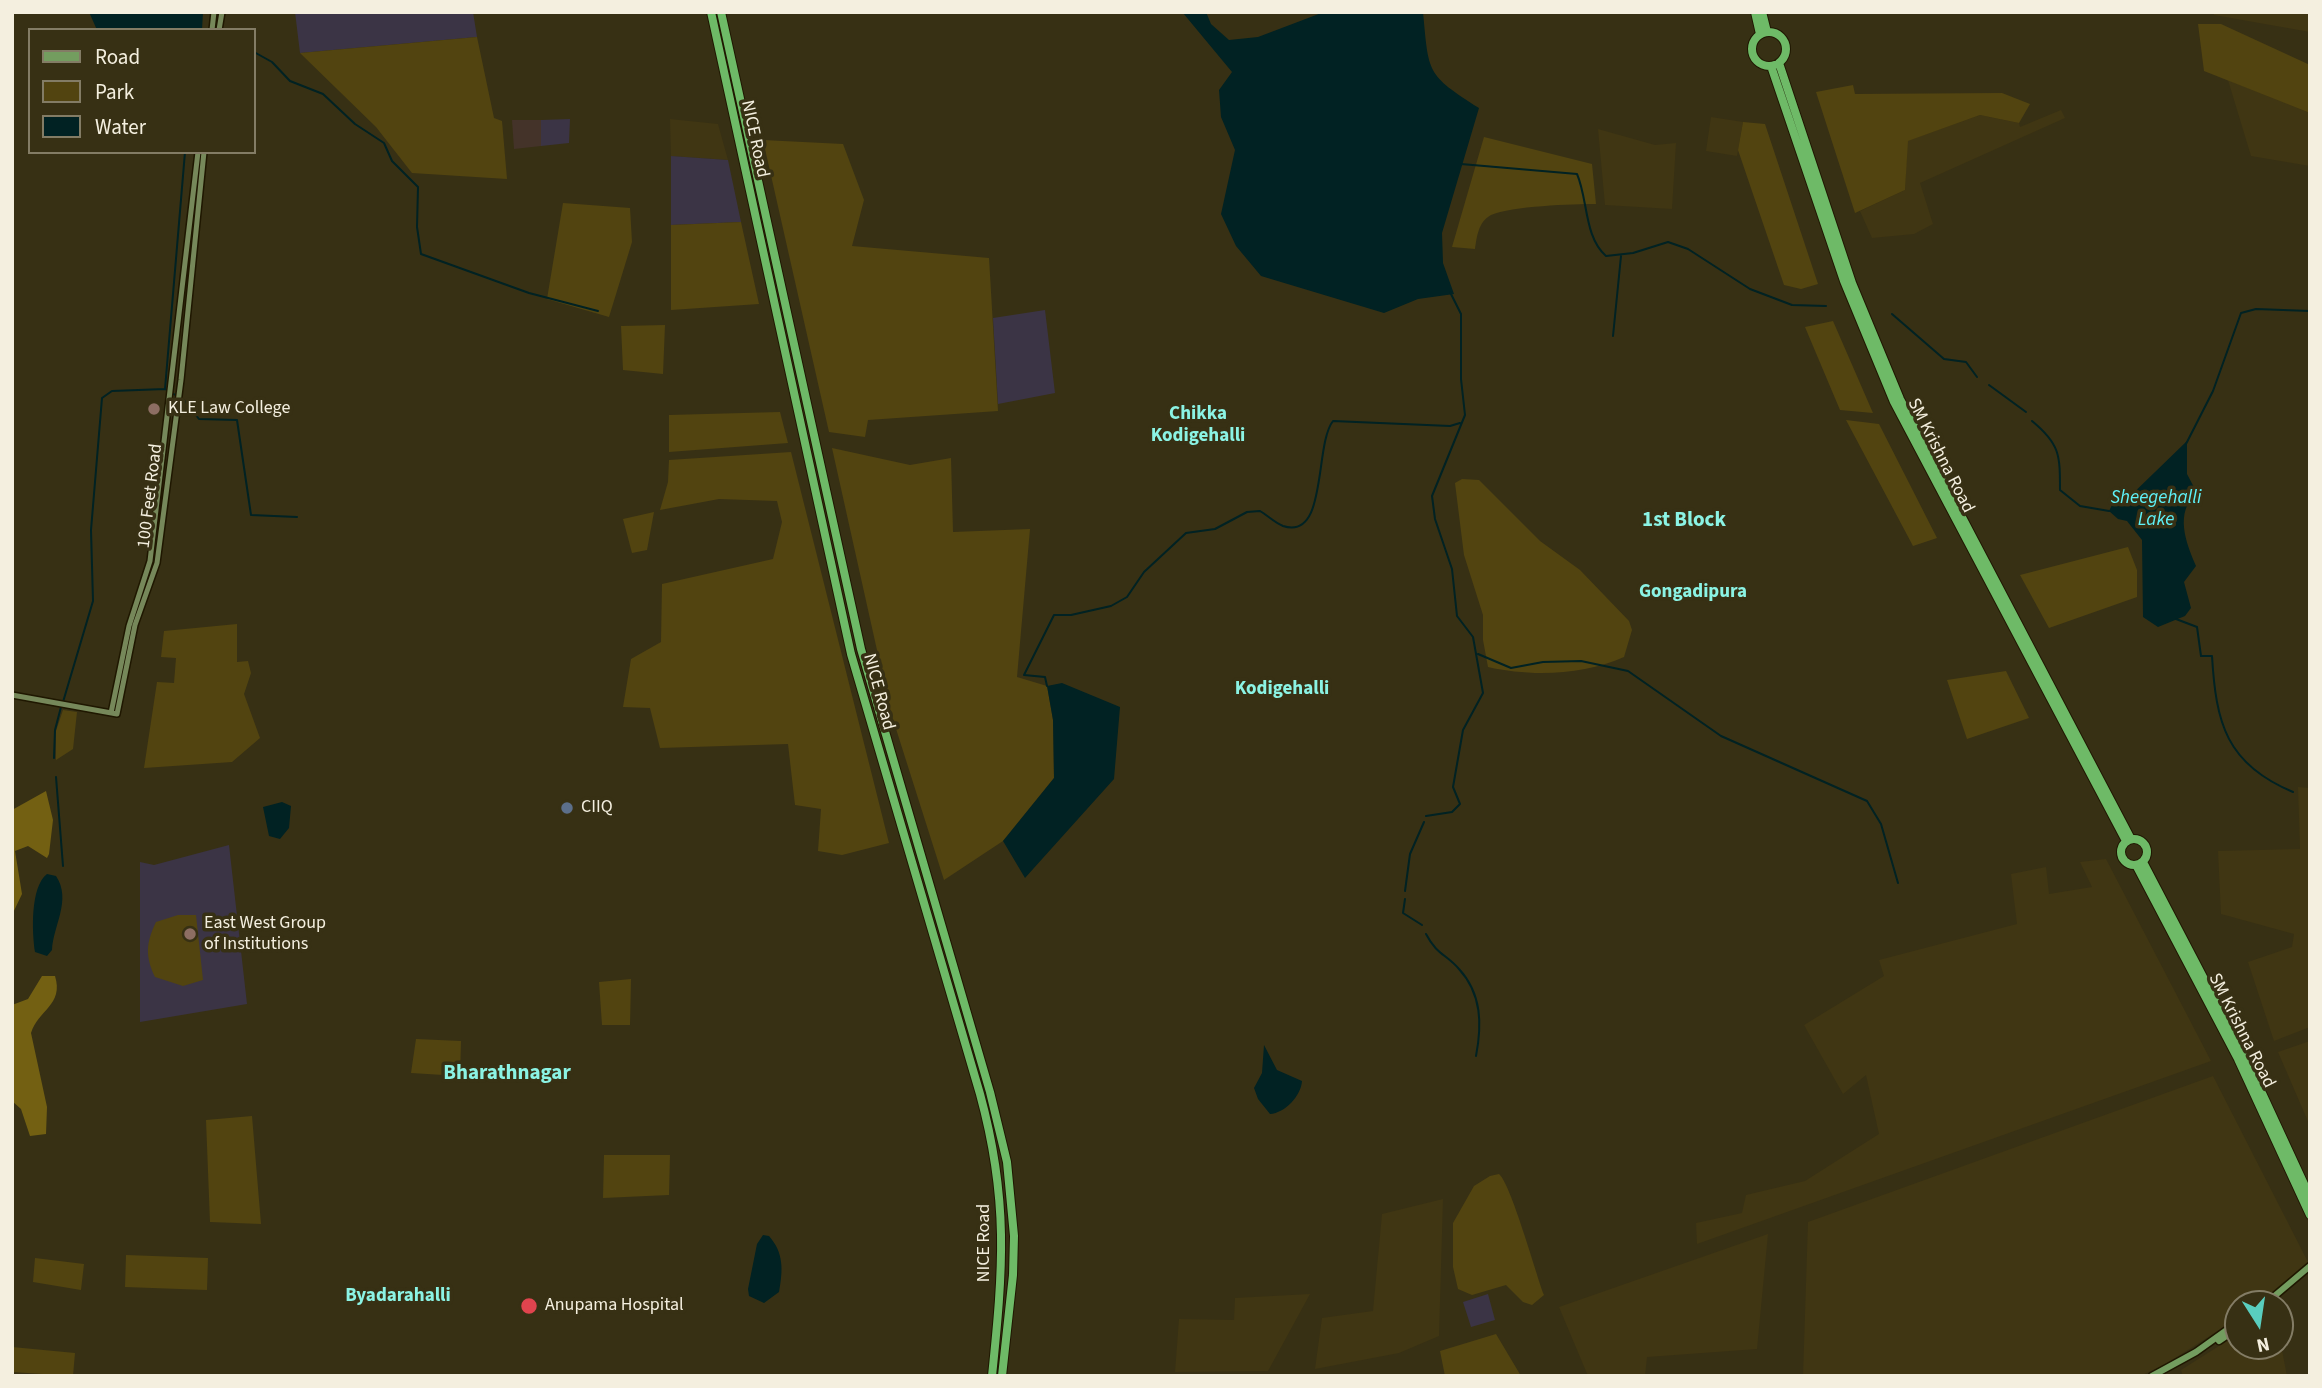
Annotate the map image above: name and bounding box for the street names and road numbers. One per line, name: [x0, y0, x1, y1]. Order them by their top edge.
street label: NICE Road: [735, 98, 773, 180]
street label: SM Krishna Road: [1902, 395, 1978, 517]
street label: 100 Feet Road: [134, 443, 168, 549]
street label: NICE Road: [857, 651, 899, 733]
street label: SM Krishna Road: [2203, 970, 2279, 1092]
street label: NICE Road: [974, 1204, 996, 1282]

